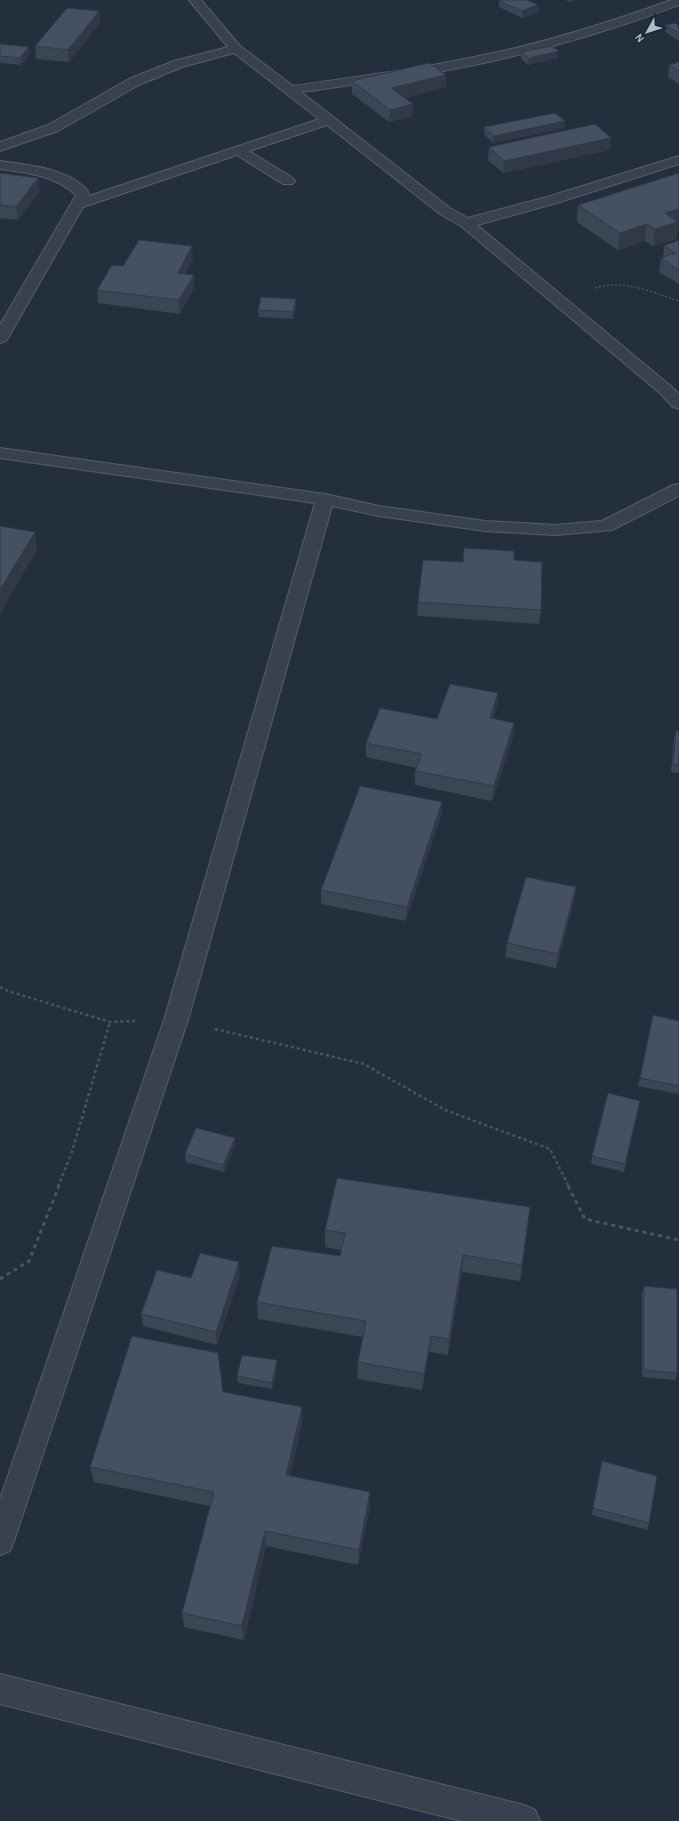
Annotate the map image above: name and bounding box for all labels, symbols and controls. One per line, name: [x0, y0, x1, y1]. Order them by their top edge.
north arrow: [627, 12, 667, 52]
text: N: [633, 32, 646, 44]

